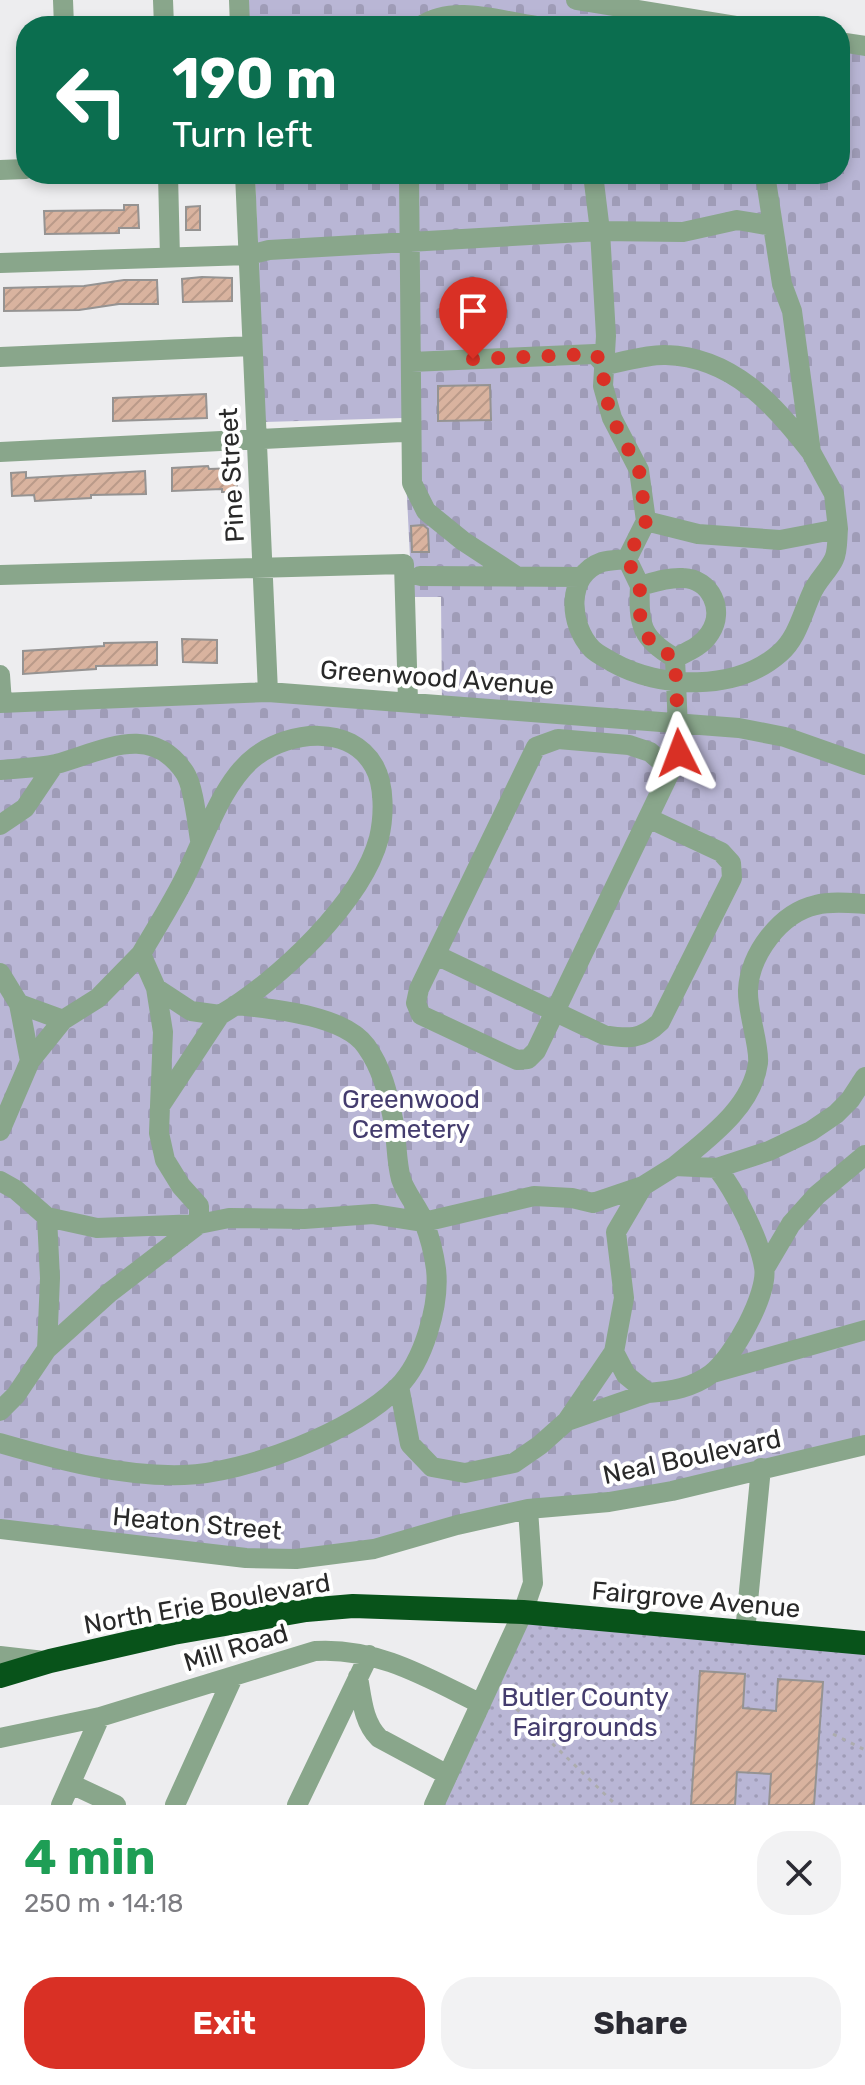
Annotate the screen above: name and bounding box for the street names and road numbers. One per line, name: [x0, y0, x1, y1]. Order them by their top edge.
street label: Pine Street: [213, 407, 251, 543]
street label: Greenwood Avenue: [319, 654, 555, 702]
street label: Neal Boulevard: [600, 1423, 784, 1491]
street label: Heaton Street: [111, 1501, 283, 1547]
street label: North Erie Boulevard: [81, 1567, 333, 1641]
street label: Fairgrove Avenue: [590, 1575, 802, 1625]
street label: Mill Road: [180, 1617, 292, 1679]

